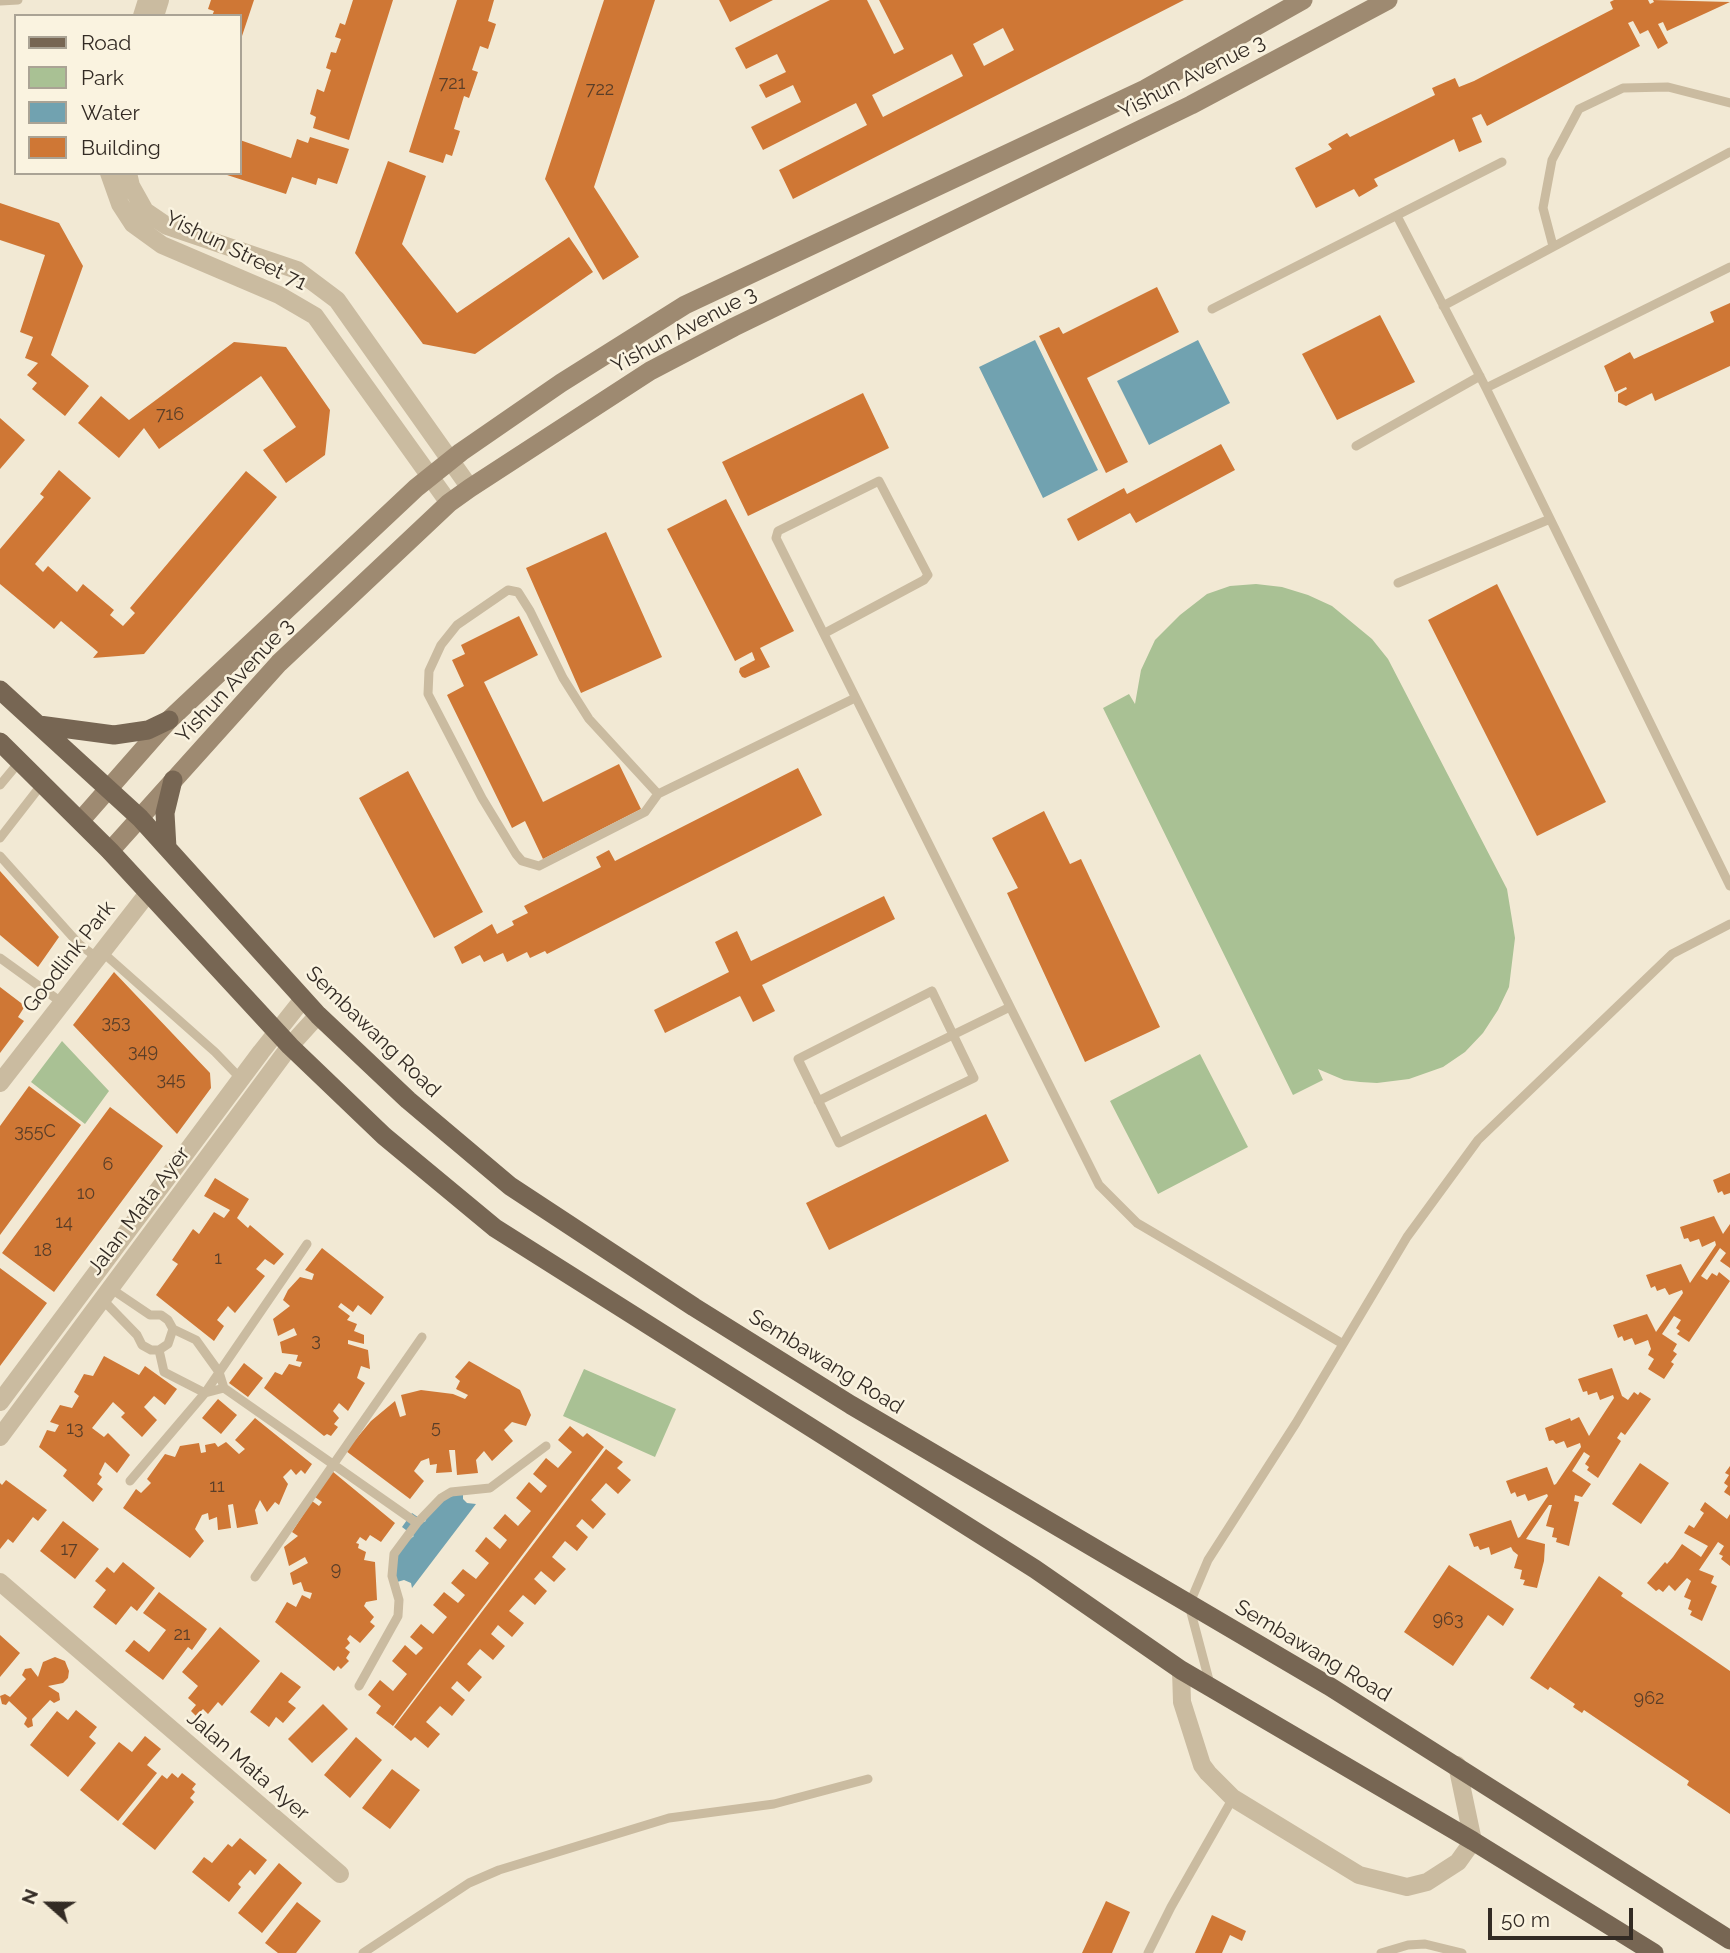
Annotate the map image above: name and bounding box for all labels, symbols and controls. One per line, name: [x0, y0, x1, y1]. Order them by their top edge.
legend: [14, 14, 242, 175]
street label: Yishun Avenue 3: [1115, 29, 1269, 125]
text: Road: [81, 30, 131, 55]
text: Park: [81, 65, 124, 90]
house number: 721: [439, 73, 465, 95]
house number: 722: [586, 79, 614, 101]
text: Water: [81, 100, 140, 125]
text: Building: [81, 135, 161, 160]
street label: Yishun Street 71: [161, 206, 311, 296]
street label: Yishun Avenue 3: [607, 281, 761, 379]
house number: 716: [156, 404, 184, 426]
street label: Yishun Avenue 3: [171, 614, 299, 748]
street label: Goodlink Park: [18, 896, 120, 1018]
street label: Sembawang Road: [300, 961, 446, 1103]
house number: 353: [101, 1012, 131, 1034]
house number: 349: [128, 1041, 158, 1063]
house number: 345: [156, 1069, 186, 1091]
house number: 355C: [14, 1121, 56, 1143]
street label: Jalan Mata Ayer: [83, 1142, 195, 1280]
house number: 6: [103, 1154, 113, 1176]
house number: 10: [77, 1183, 95, 1205]
house number: 14: [55, 1212, 73, 1234]
house number: 18: [34, 1240, 52, 1262]
house number: 1: [214, 1248, 222, 1270]
street label: Sembawang Road: [744, 1304, 908, 1420]
house number: 3: [311, 1330, 321, 1352]
house number: 5: [431, 1417, 441, 1439]
house number: 13: [66, 1418, 84, 1440]
house number: 11: [209, 1476, 225, 1498]
house number: 17: [60, 1539, 78, 1561]
house number: 9: [331, 1559, 341, 1581]
street label: Sembawang Road: [1230, 1594, 1396, 1708]
house number: 963: [1432, 1609, 1464, 1631]
house number: 21: [173, 1624, 191, 1646]
house number: 962: [1634, 1688, 1664, 1710]
street label: Jalan Mata Ayer: [182, 1706, 314, 1826]
north arrow: [14, 1869, 84, 1939]
text: N: [17, 1886, 42, 1907]
scale bar: [1492, 1894, 1637, 1938]
text: 50 m: [1501, 1907, 1550, 1932]

